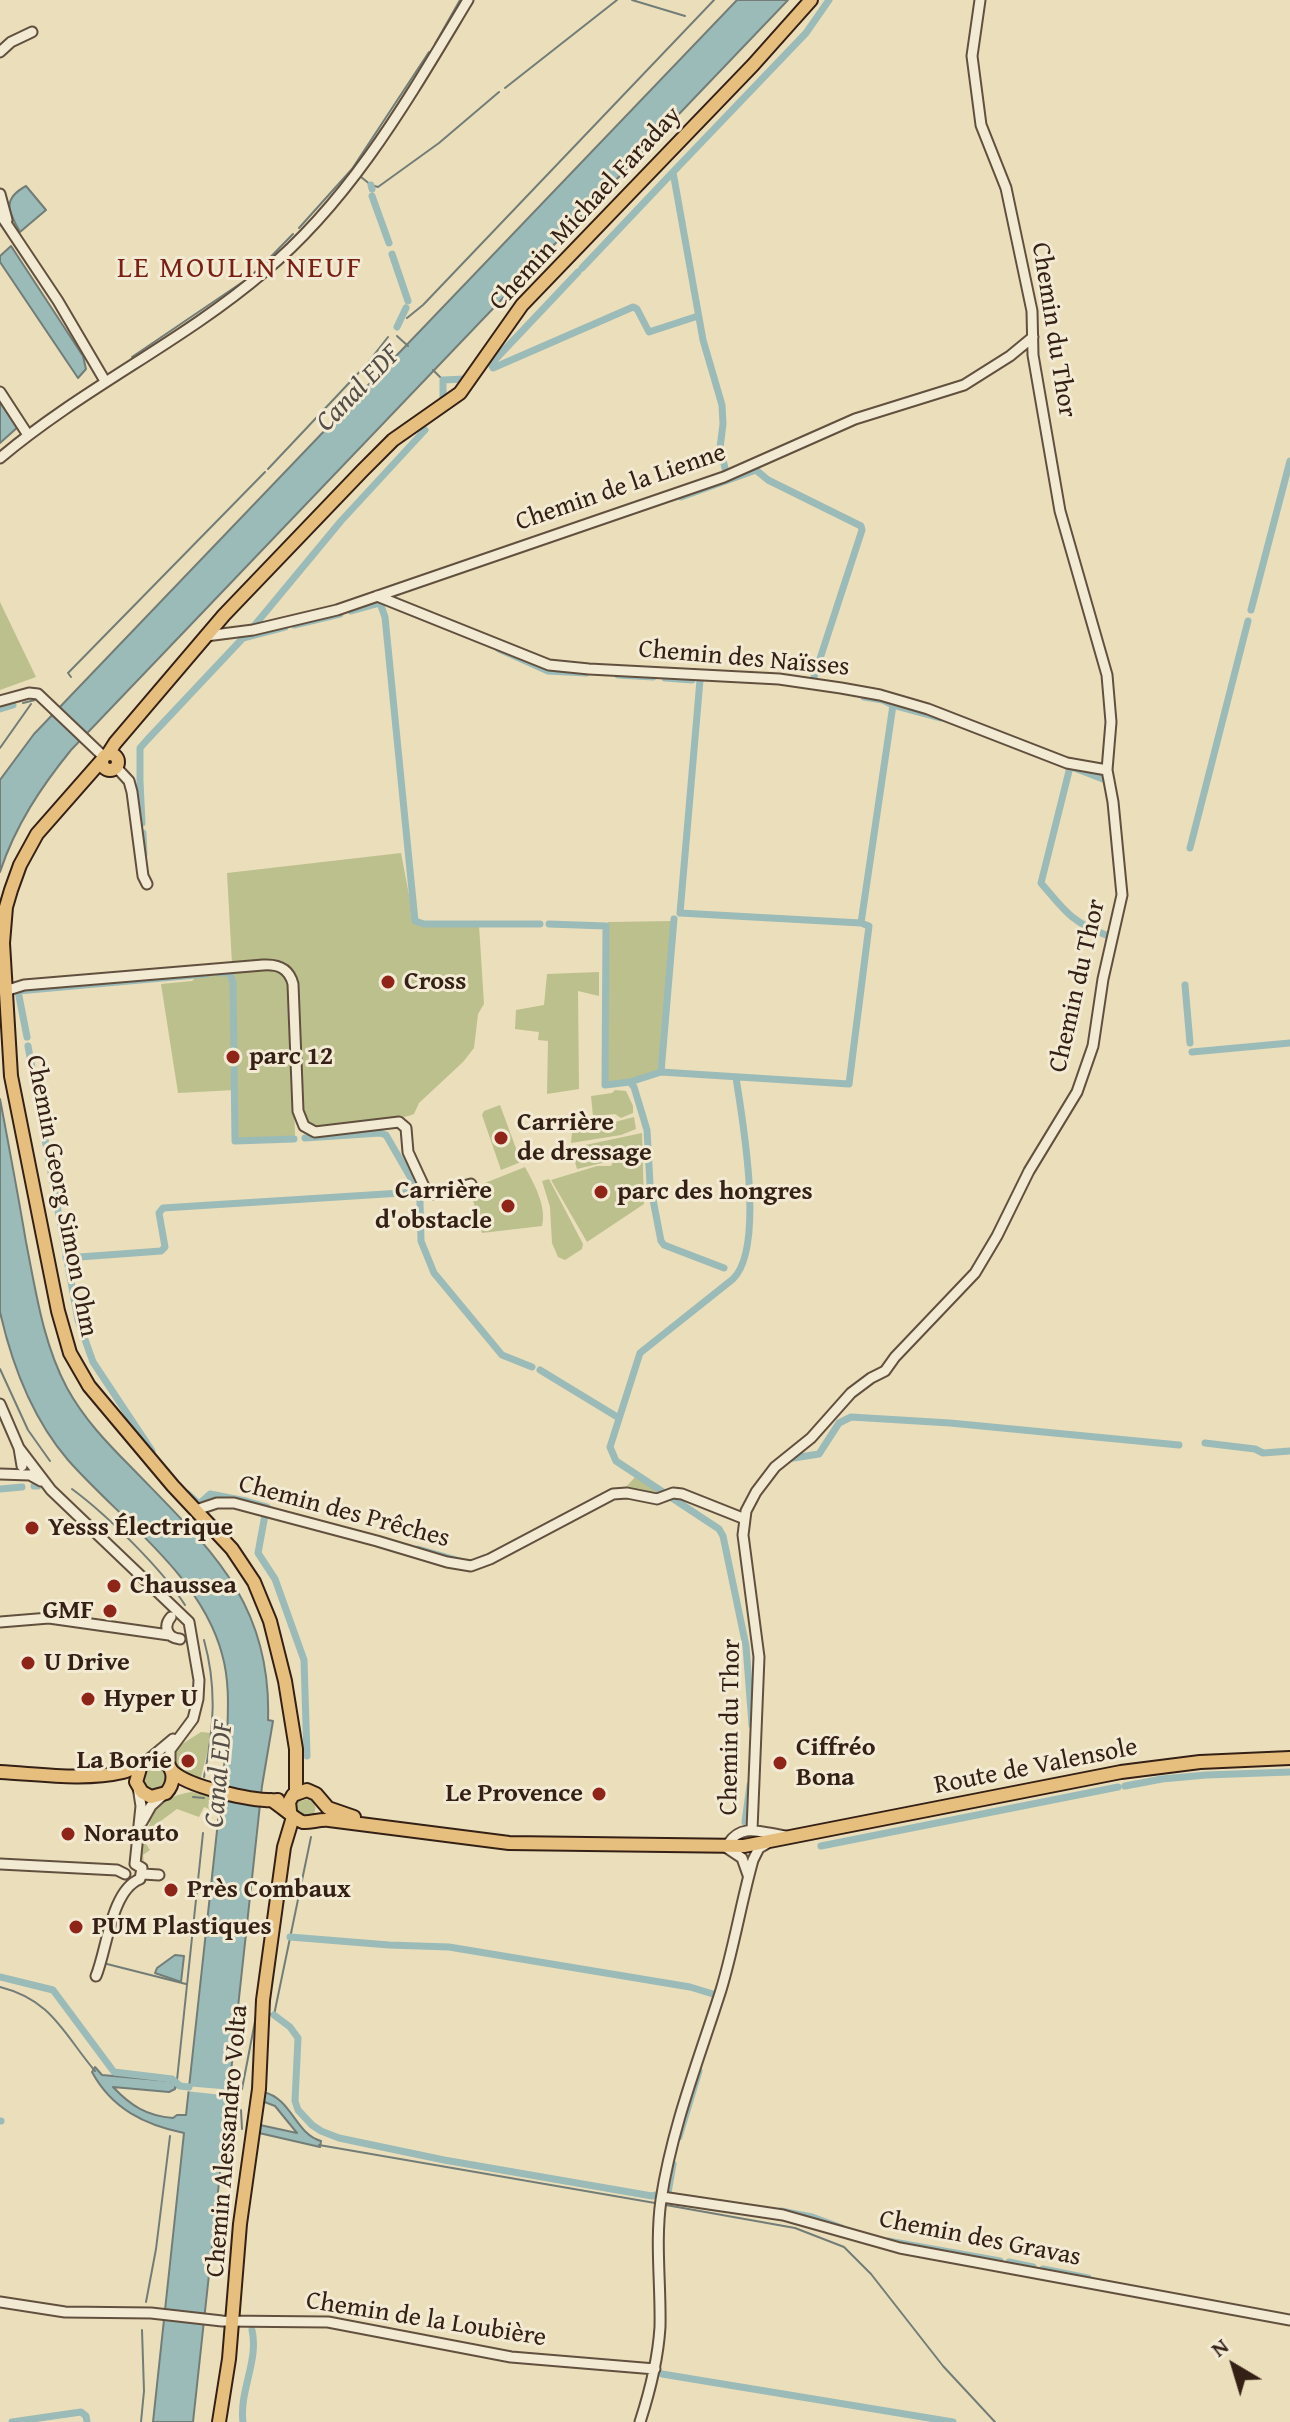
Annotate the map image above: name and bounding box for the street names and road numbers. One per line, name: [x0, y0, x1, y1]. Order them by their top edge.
street label: Chemin Michael Faraday: [483, 101, 689, 317]
street label: Chemin du Thor: [1024, 240, 1082, 420]
street label: Chemin de la Lienne: [512, 437, 730, 539]
street label: Chemin des Naïsses: [637, 634, 851, 684]
street label: Chemin du Thor: [1043, 896, 1113, 1076]
street label: Chemin Georg Simon Ohm: [18, 1052, 104, 1340]
street label: Chemin des Prêches: [235, 1469, 453, 1555]
street label: Chemin du Thor: [714, 1638, 748, 1816]
street label: Route de Valensole: [932, 1732, 1140, 1802]
street label: Chemin Alessandro Volta: [201, 2004, 255, 2278]
street label: Chemin des Gravas: [877, 2204, 1083, 2274]
street label: Chemin de la Loubière: [304, 2286, 548, 2354]

